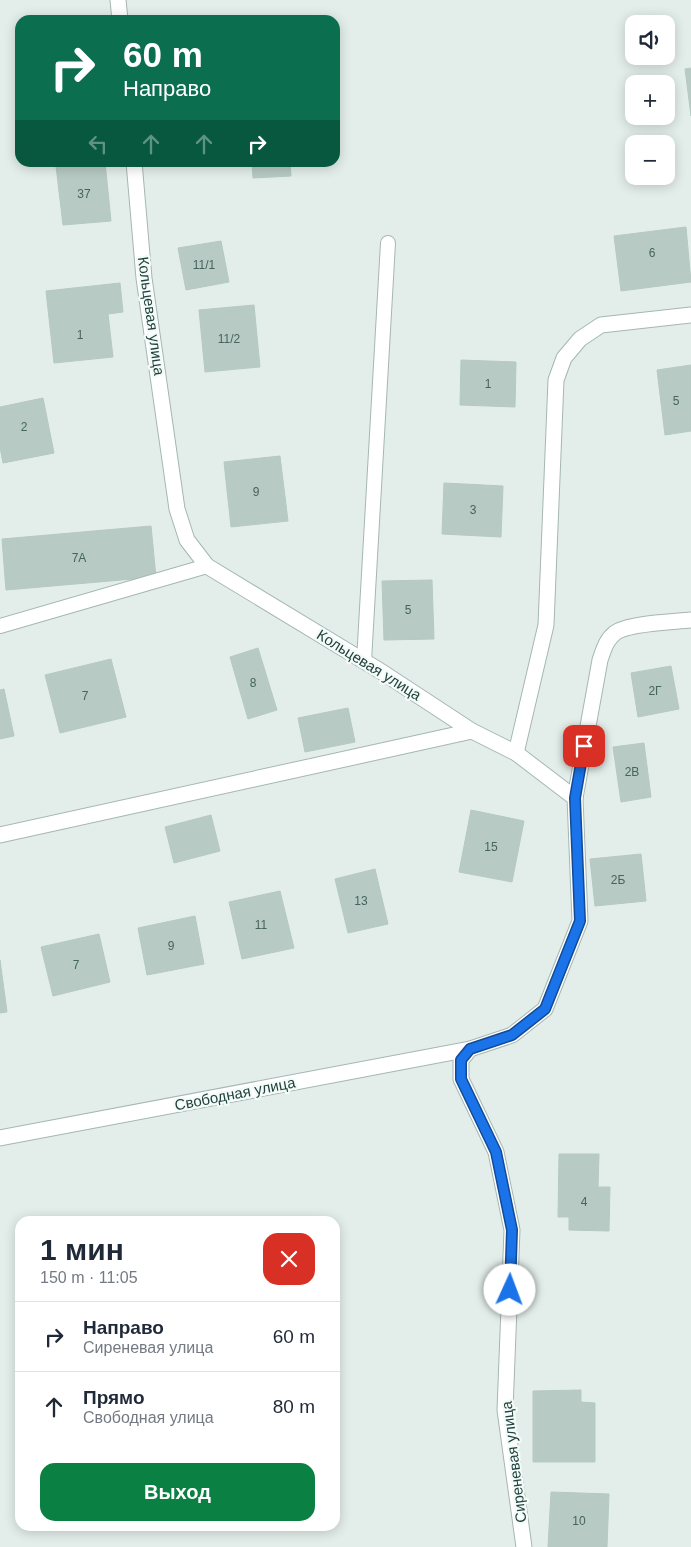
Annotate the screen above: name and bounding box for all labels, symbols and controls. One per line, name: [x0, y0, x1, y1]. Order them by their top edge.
map controls: [625, 15, 675, 185]
button: sound: [625, 15, 675, 65]
icon: right: [40, 35, 105, 100]
text: 60 m: [123, 35, 203, 74]
button: +: [625, 75, 675, 125]
text: Направо: [123, 76, 211, 101]
icon: left: [84, 130, 112, 158]
icon: ahead: [137, 130, 165, 158]
icon: ahead: [190, 130, 218, 158]
icon: right: [243, 130, 271, 158]
button: −: [625, 135, 675, 185]
house number: 37: [77, 187, 91, 201]
house number: 6: [649, 246, 656, 260]
street label: Кольцевая улица: [135, 255, 168, 377]
house number: 11/1: [193, 258, 216, 272]
house number: 1: [77, 328, 84, 342]
house number: 11/2: [218, 332, 241, 346]
house number: 1: [485, 377, 492, 391]
house number: 5: [673, 394, 680, 408]
house number: 2: [21, 420, 28, 434]
house number: 9: [253, 485, 260, 499]
house number: 3: [470, 503, 477, 517]
house number: 7А: [72, 551, 86, 565]
house number: 5: [405, 603, 412, 617]
street label: Кольцевая улица: [314, 626, 425, 704]
house number: 8: [250, 676, 257, 690]
house number: 2Г: [648, 684, 662, 698]
house number: 7: [82, 689, 89, 703]
pin: [563, 725, 605, 767]
icon: arrive: [570, 732, 598, 760]
house number: 2В: [625, 765, 639, 779]
house number: 15: [484, 840, 498, 854]
house number: 2Б: [611, 873, 625, 887]
house number: 13: [354, 894, 368, 908]
house number: 11: [255, 918, 268, 932]
house number: 9: [168, 939, 175, 953]
house number: 7: [73, 958, 80, 972]
street label: Свободная улица: [173, 1073, 297, 1114]
house number: 4: [581, 1195, 588, 1209]
text: 1 мин: [40, 1233, 124, 1266]
button: close: [263, 1233, 315, 1285]
position arrow: [483, 1263, 535, 1315]
text: 150 m · 11:05: [40, 1269, 138, 1286]
text: Направо: [83, 1317, 164, 1338]
icon: right: [40, 1323, 68, 1351]
text: 60 m: [273, 1326, 315, 1347]
text: Сиреневая улица: [83, 1339, 213, 1356]
text: Прямо: [83, 1387, 145, 1408]
icon: ahead: [40, 1393, 68, 1421]
text: 80 m: [273, 1396, 315, 1417]
street label: Сиреневая улица: [498, 1400, 529, 1524]
text: Свободная улица: [83, 1409, 214, 1426]
button: Выход: [40, 1463, 315, 1521]
house number: 10: [572, 1514, 586, 1528]

